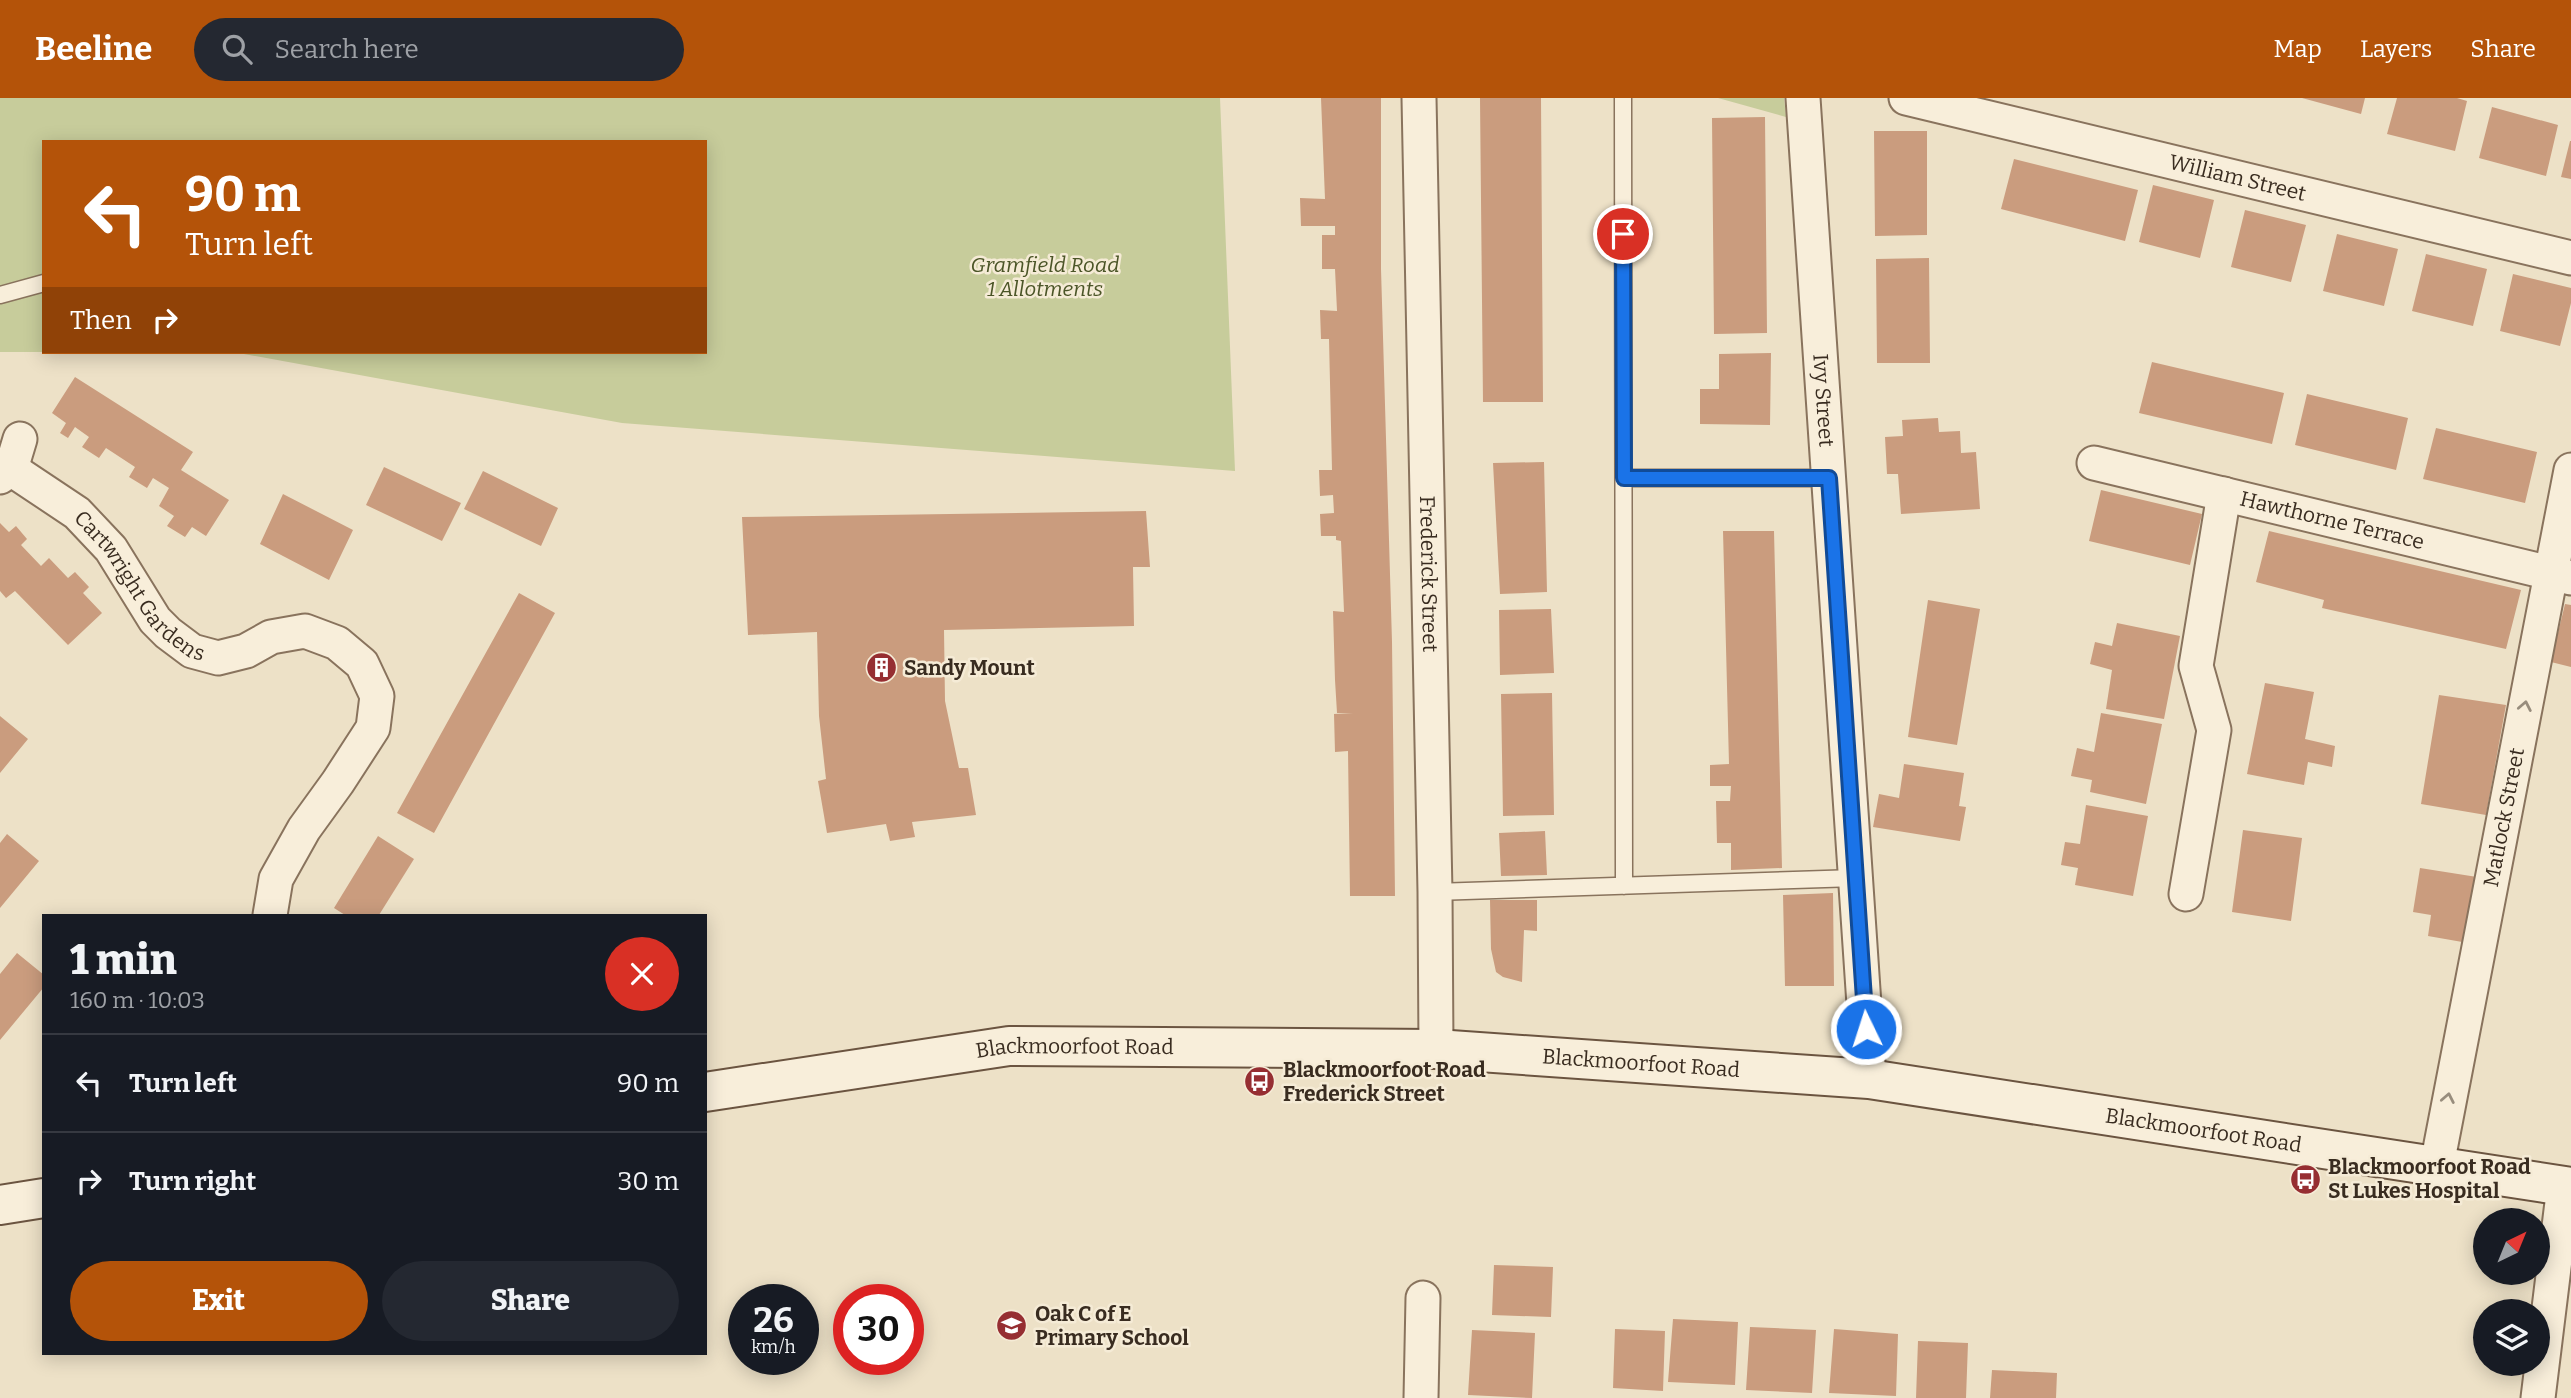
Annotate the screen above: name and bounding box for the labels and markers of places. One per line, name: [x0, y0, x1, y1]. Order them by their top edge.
pin: [1593, 204, 1653, 264]
building icon: Sandy Mount: [864, 651, 898, 685]
place label: Sandy Mount: [904, 655, 1035, 681]
place label: Blackmoorfoot Road Frederick Street: [1283, 1057, 1486, 1107]
bus stop icon: Blackmoorfoot Road Frederick Street: [1243, 1065, 1277, 1099]
place label: Blackmoorfoot Road St Lukes Hospital: [2328, 1154, 2531, 1204]
bus stop icon: Blackmoorfoot Road St Lukes Hospital: [2288, 1162, 2322, 1196]
place label: Oak C of E Primary School: [1035, 1301, 1189, 1351]
school or university icon: Oak C of E Primary School: [995, 1309, 1029, 1343]

